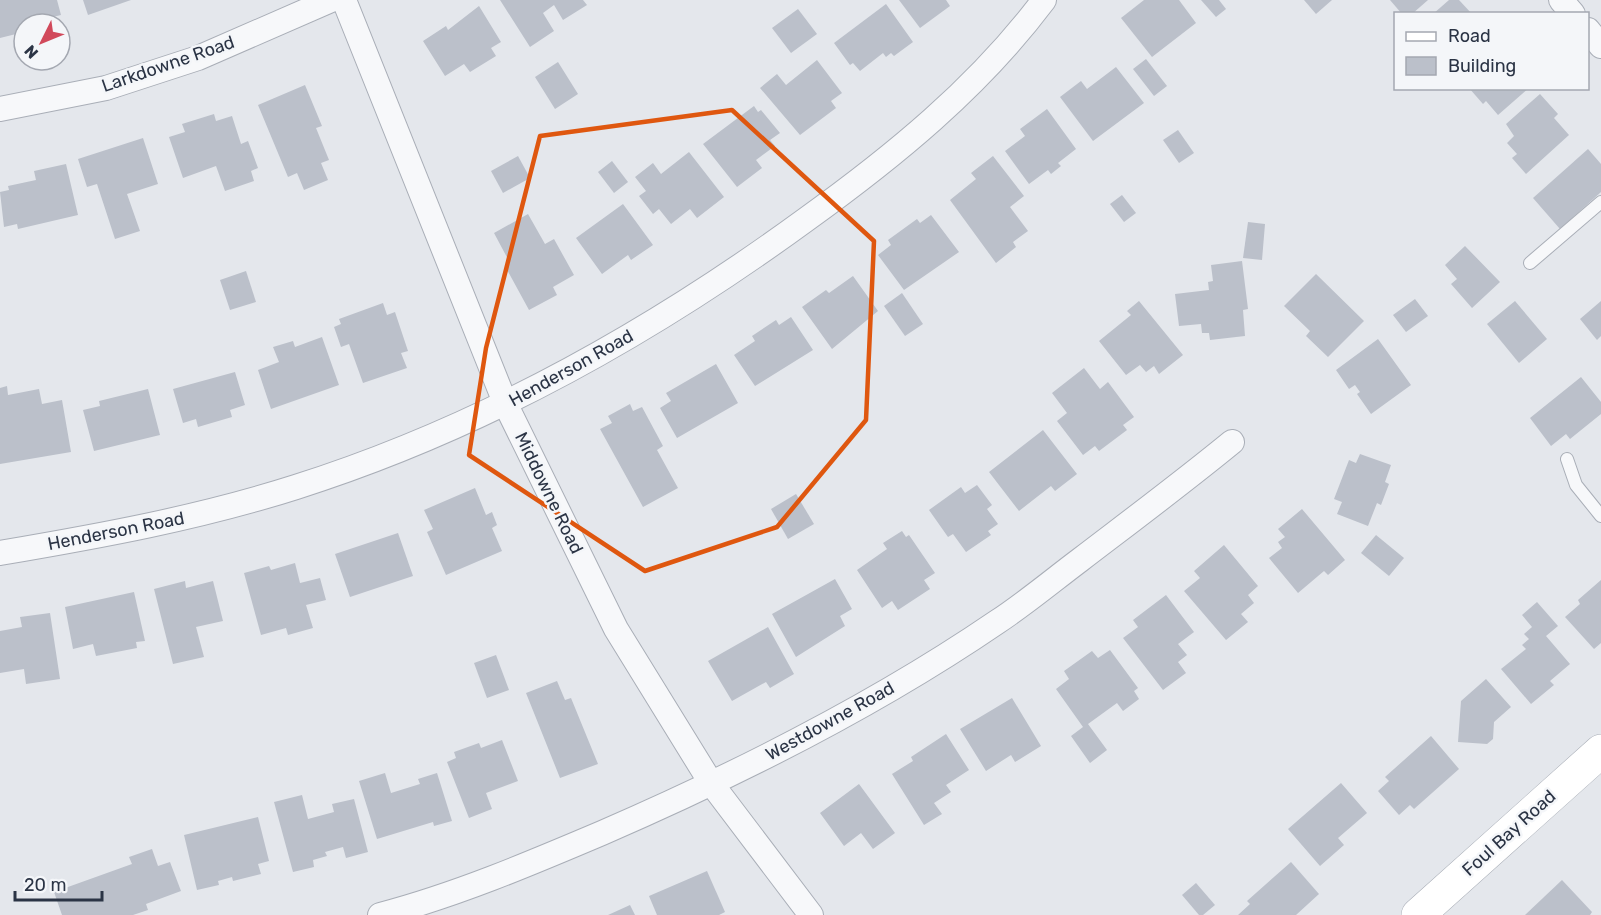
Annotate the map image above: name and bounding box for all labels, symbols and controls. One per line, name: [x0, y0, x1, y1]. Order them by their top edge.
north arrow: [12, 12, 72, 72]
legend: [1394, 12, 1589, 90]
text: Road: [1448, 25, 1491, 47]
street label: Larkdowne Road: [99, 31, 237, 97]
text: N: [21, 41, 42, 63]
text: Building: [1448, 55, 1516, 77]
street label: Henderson Road: [505, 325, 637, 411]
street label: Middowne Road: [510, 429, 588, 557]
street label: Henderson Road: [46, 507, 186, 555]
street label: Westdowne Road: [762, 677, 898, 765]
street label: Foul Bay Road: [1458, 785, 1560, 881]
scale bar: [15, 864, 102, 902]
text: 20 m: [24, 874, 66, 896]

